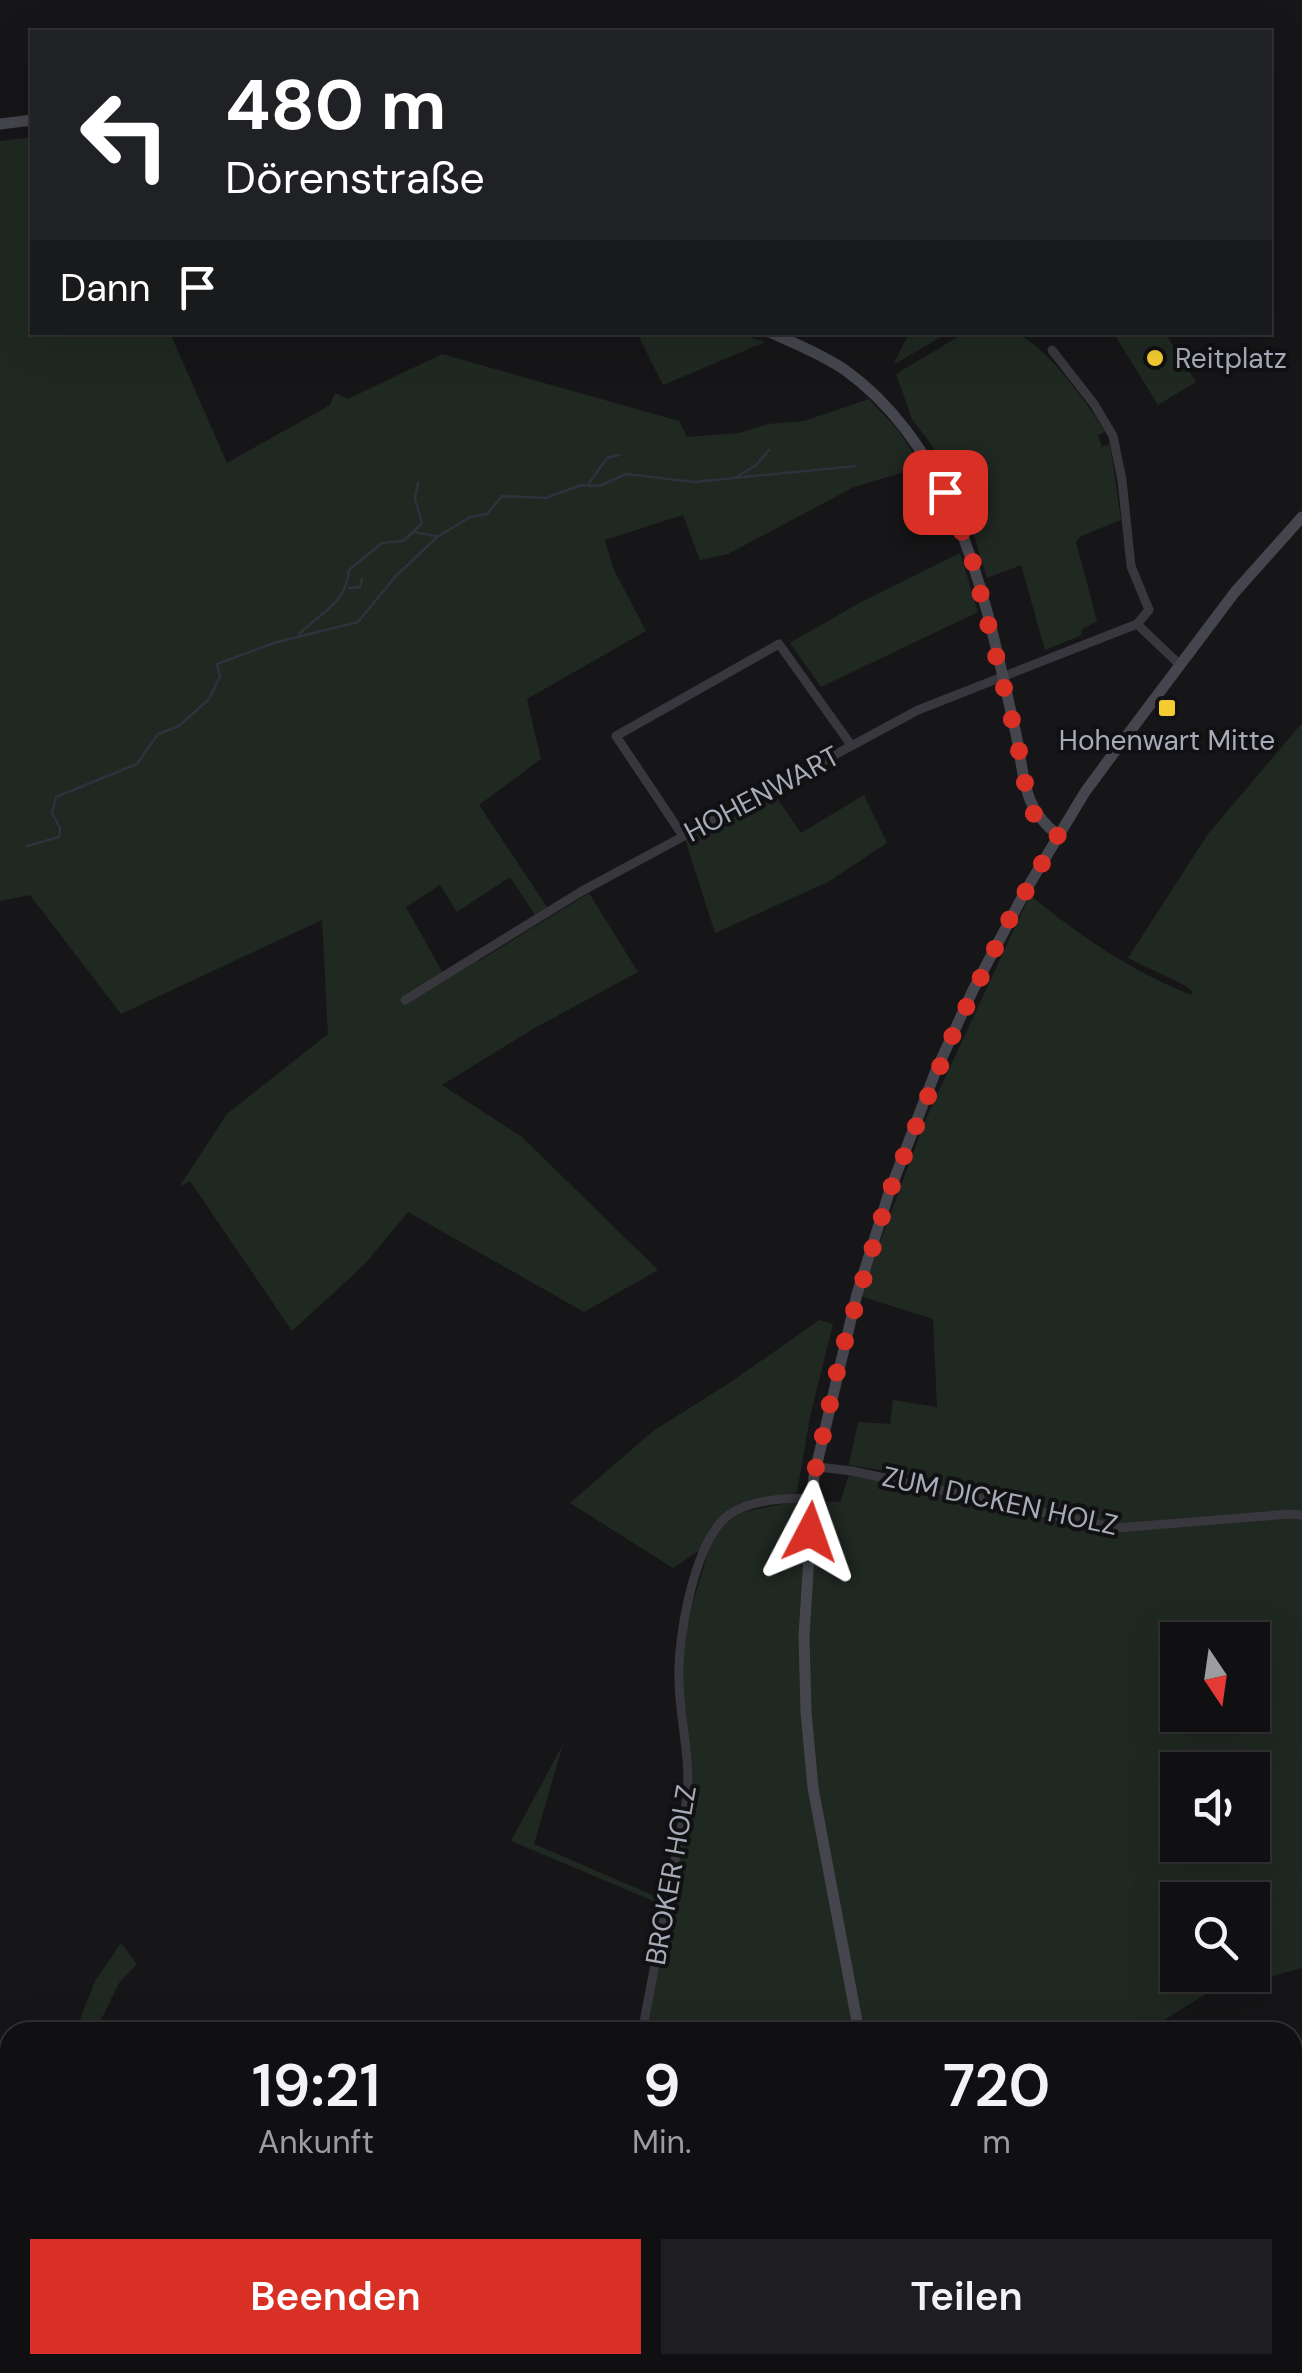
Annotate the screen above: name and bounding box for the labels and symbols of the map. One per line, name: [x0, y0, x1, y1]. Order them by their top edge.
place label: Reitplatz: [1175, 340, 1287, 377]
marker: Reitplatz: [1144, 347, 1166, 369]
pin: [903, 450, 988, 535]
marker: Hohenwart Mitte: [1156, 697, 1178, 719]
place label: Hohenwart Mitte: [1059, 722, 1275, 759]
street label: HOHENWART: [678, 738, 846, 850]
street label: ZUM DICKEN HOLZ: [879, 1458, 1121, 1544]
position arrow: [758, 1480, 862, 1584]
north arrow: [1160, 1622, 1270, 1732]
street label: BROKER HOLZ: [637, 1782, 705, 1968]

